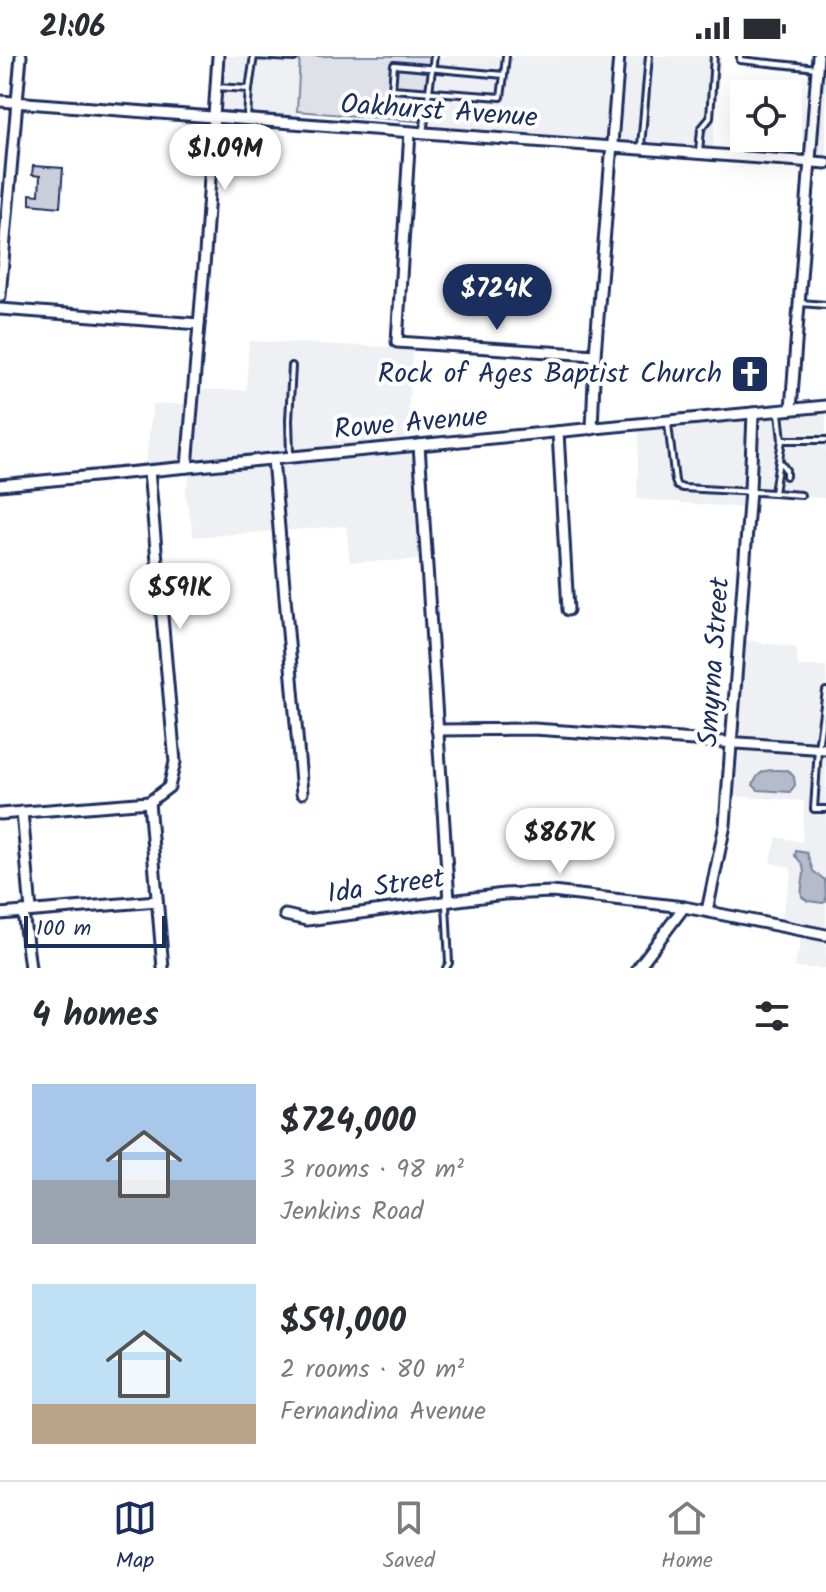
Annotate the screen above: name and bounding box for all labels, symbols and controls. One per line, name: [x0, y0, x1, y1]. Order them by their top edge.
text: 21:06: [40, 4, 106, 52]
map controls: [730, 80, 802, 152]
button: locate: [730, 80, 802, 152]
street label: Oakhurst Avenue: [339, 83, 540, 141]
pin: $1.09M: [160, 124, 290, 192]
text: $1.09M: [187, 129, 263, 171]
pin: $724K: [441, 264, 553, 332]
text: $724K: [461, 269, 533, 311]
place label: Rock of Ages Baptist Church: [378, 352, 722, 397]
church icon: Rock of Ages Baptist Church: [729, 353, 771, 395]
street label: Rowe Avenue: [332, 395, 490, 453]
pin: $591K: [124, 563, 236, 631]
text: $591K: [147, 568, 213, 610]
street label: Smyrna Street: [687, 575, 743, 748]
pin: $867K: [504, 808, 616, 876]
text: $867K: [524, 813, 596, 855]
street label: Ida Street: [324, 856, 449, 917]
scale bar: [24, 912, 166, 948]
text: 100 m: [36, 912, 91, 947]
text: 4 homes: [32, 989, 159, 1043]
icon: filters: [750, 994, 794, 1038]
text: $724,000: [280, 1095, 416, 1149]
icon: home: [96, 1116, 192, 1212]
text: 3 rooms · 98 m²: [280, 1149, 464, 1191]
text: Jenkins Road: [280, 1191, 424, 1233]
text: $591,000: [280, 1295, 406, 1349]
icon: home: [96, 1316, 192, 1412]
text: 2 rooms · 80 m²: [280, 1349, 464, 1391]
text: Fernandina Avenue: [280, 1391, 486, 1433]
tab: Map: [113, 1496, 157, 1579]
tab: Saved: [383, 1496, 435, 1579]
tab: Home: [661, 1496, 713, 1579]

